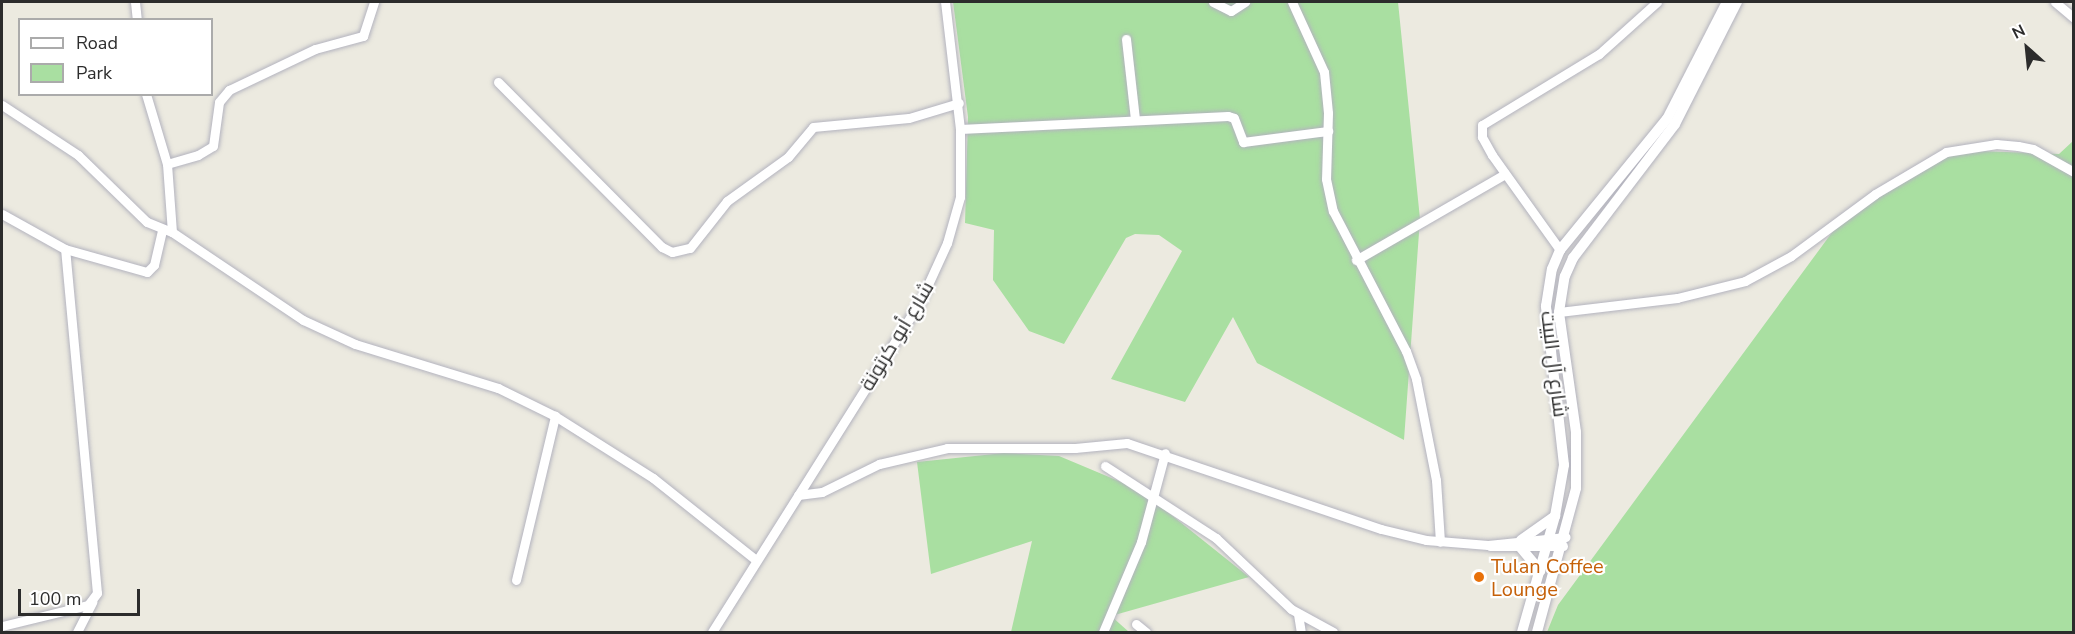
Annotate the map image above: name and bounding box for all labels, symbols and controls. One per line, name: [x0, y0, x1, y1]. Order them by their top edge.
legend: [18, 18, 213, 96]
north arrow: [1997, 18, 2057, 78]
text: N: [2009, 19, 2029, 44]
text: Road: [76, 31, 118, 55]
text: Park: [76, 61, 112, 85]
street label: شارع أبو كرتونة: [855, 277, 939, 395]
street label: شارع آل البيت: [1536, 310, 1572, 418]
place label: Tulan Coffee Lounge: [1491, 554, 1604, 601]
marker: Tulan Coffee Lounge: [1472, 570, 1486, 584]
scale bar: [21, 577, 142, 615]
text: 100 m: [29, 587, 81, 611]

